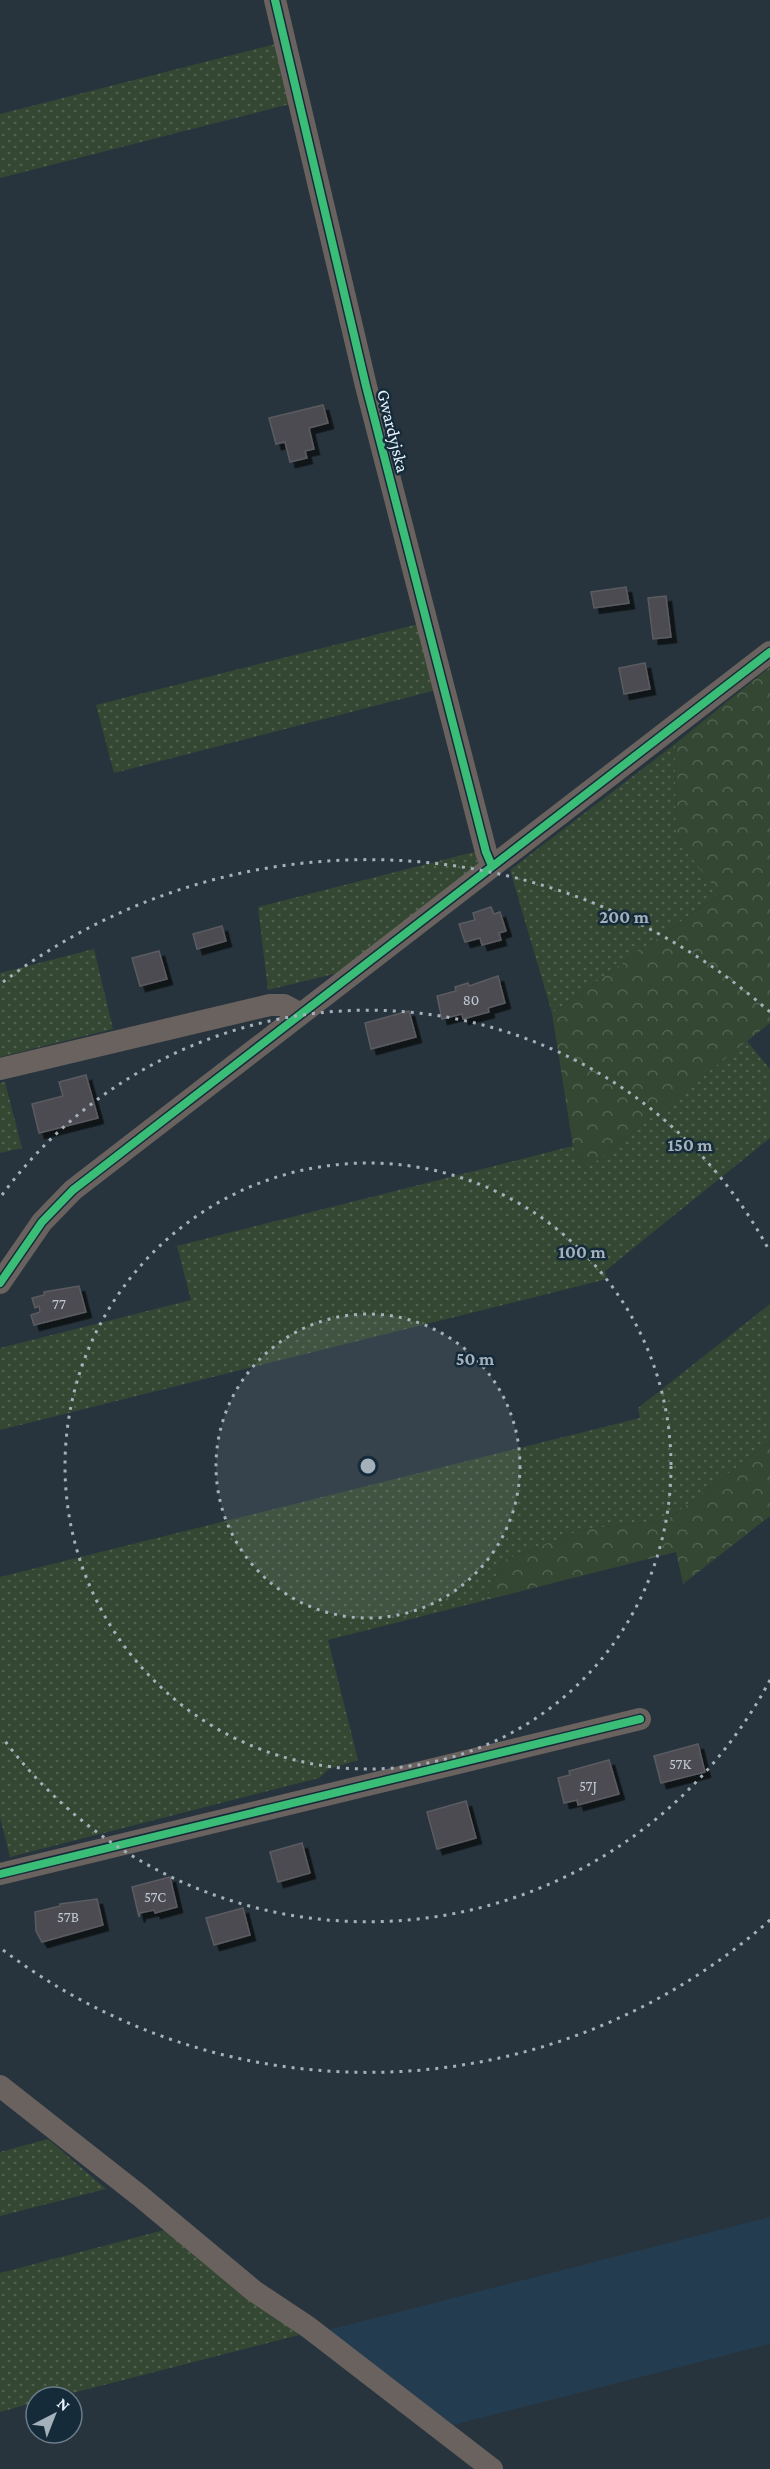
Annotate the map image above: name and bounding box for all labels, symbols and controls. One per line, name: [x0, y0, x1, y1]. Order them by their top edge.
street label: Gwardyjska: [372, 387, 413, 475]
text: 200 m: [599, 907, 650, 927]
house number: 80: [463, 992, 479, 1008]
text: 150 m: [667, 1135, 713, 1155]
text: 100 m: [558, 1242, 606, 1262]
house number: 77: [52, 1296, 66, 1312]
text: 50 m: [456, 1349, 495, 1369]
centre of rings: [358, 1456, 378, 1476]
house number: 57K: [669, 1756, 691, 1772]
house number: 57J: [579, 1778, 597, 1795]
house number: 57C: [144, 1889, 166, 1905]
house number: 57B: [57, 1909, 79, 1925]
north arrow: [24, 2385, 84, 2445]
text: N: [54, 2394, 74, 2414]

